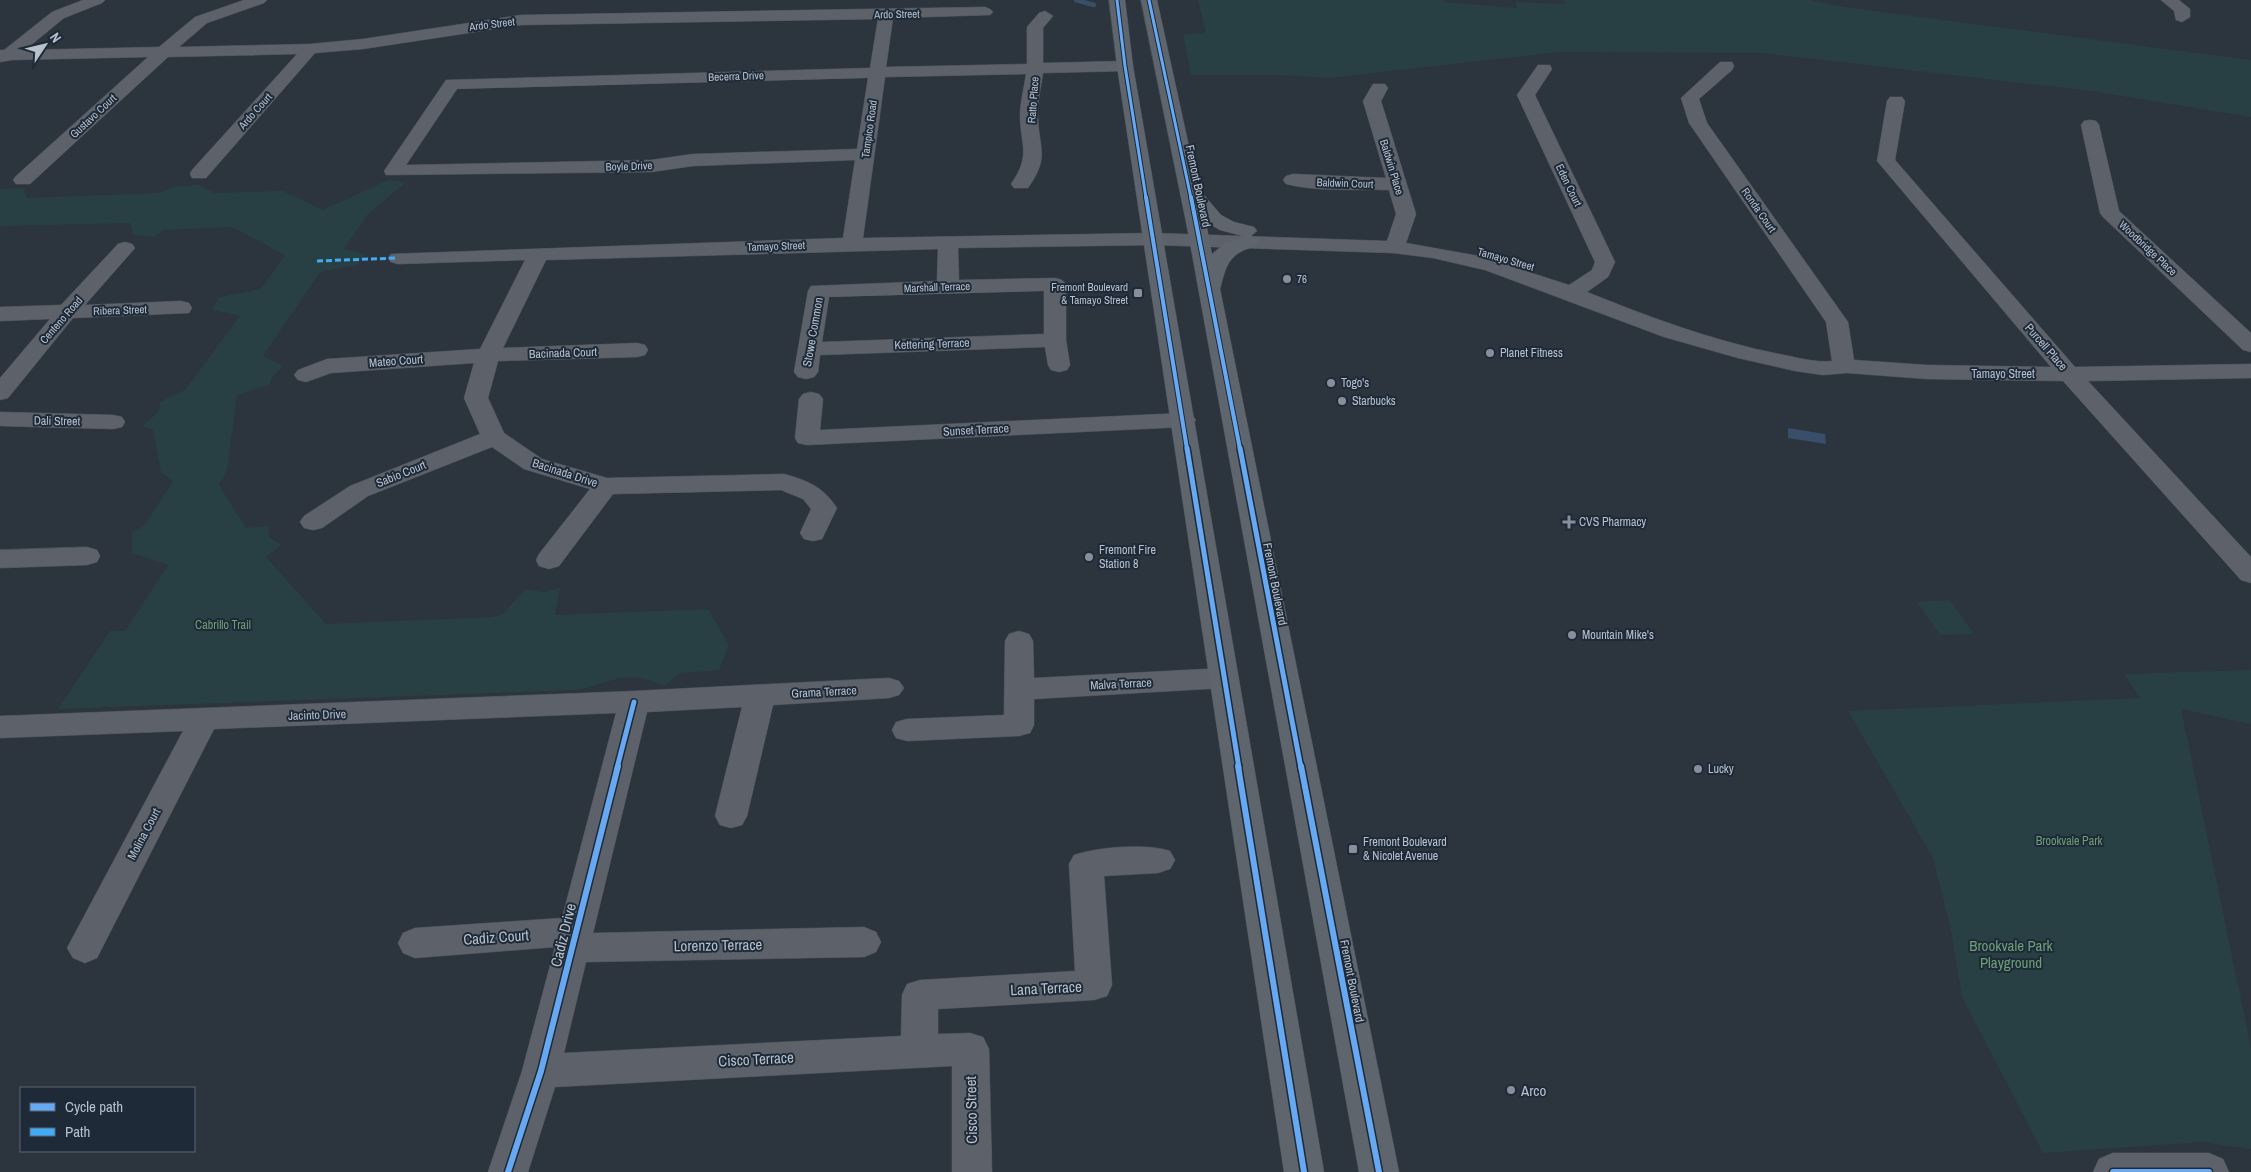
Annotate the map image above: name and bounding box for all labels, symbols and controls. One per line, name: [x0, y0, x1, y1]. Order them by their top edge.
street label: Ardo Street: [873, 7, 920, 21]
street label: Ardo Street: [468, 14, 516, 34]
north arrow: [20, 20, 70, 70]
text: N: [46, 29, 65, 46]
street label: Becerra Drive: [708, 68, 764, 84]
street label: Ratto Place: [1024, 76, 1042, 124]
street label: Ardo Court: [235, 90, 275, 133]
street label: Gustavo Court: [67, 91, 119, 141]
street label: Tampico Road: [858, 99, 880, 159]
street label: Baldwin Place: [1377, 138, 1407, 196]
street label: Fremont Boulevard: [1181, 143, 1215, 229]
street label: Boyle Drive: [605, 158, 653, 174]
street label: Eden Court: [1553, 161, 1586, 209]
street label: Baldwin Court: [1316, 175, 1374, 191]
street label: Ronda Court: [1739, 185, 1780, 235]
street label: Woodbridge Place: [2116, 218, 2180, 278]
street label: Tamayo Street: [747, 238, 806, 254]
street label: Tamayo Street: [1476, 244, 1536, 274]
place label: 76: [1297, 272, 1307, 286]
marker: 76: [1281, 273, 1293, 285]
street label: Marshall Terrace: [904, 279, 970, 295]
place label: Fremont Boulevard & Tamayo Street: [1051, 280, 1128, 307]
marker: Fremont Boulevard & Tamayo Street: [1132, 287, 1144, 299]
street label: Centeno Road: [37, 293, 85, 347]
street label: Stowe Common: [799, 296, 827, 368]
street label: Ribera Street: [93, 302, 148, 318]
street label: Purcell Place: [2021, 320, 2071, 374]
street label: Kettering Terrace: [894, 335, 970, 353]
street label: Bacinada Court: [529, 344, 598, 362]
place label: Planet Fitness: [1500, 345, 1563, 361]
marker: Planet Fitness: [1484, 347, 1496, 359]
street label: Mateo Court: [368, 351, 424, 371]
street label: Tamayo Street: [1971, 366, 2035, 382]
place label: Togo's: [1341, 375, 1369, 391]
marker: Togo's: [1325, 377, 1337, 389]
place label: Starbucks: [1352, 393, 1396, 409]
marker: Starbucks: [1336, 395, 1348, 407]
street label: Dali Street: [34, 413, 81, 429]
street label: Sunset Terrace: [943, 420, 1009, 440]
street label: Bacinada Drive: [530, 455, 600, 491]
street label: Sabio Court: [374, 457, 429, 491]
place label: CVS Pharmacy: [1579, 514, 1646, 530]
marker: CVS Pharmacy: [1563, 516, 1575, 528]
street label: Fremont Boulevard: [1259, 541, 1291, 627]
place label: Fremont Fire Station 8: [1099, 542, 1156, 572]
marker: Fremont Fire Station 8: [1083, 551, 1095, 563]
park label: Cabrillo Trail: [195, 617, 251, 633]
place label: Mountain Mike's: [1582, 627, 1654, 643]
marker: Mountain Mike's: [1566, 629, 1578, 641]
street label: Malva Terrace: [1090, 674, 1152, 694]
street label: Grama Terrace: [791, 682, 857, 702]
street label: Jacinto Drive: [288, 706, 346, 724]
place label: Lucky: [1708, 761, 1734, 777]
marker: Lucky: [1692, 763, 1704, 775]
street label: Molina Court: [124, 805, 164, 863]
park label: Brookvale Park: [2036, 833, 2102, 849]
place label: Fremont Boulevard & Nicolet Avenue: [1363, 834, 1447, 864]
marker: Fremont Boulevard & Nicolet Avenue: [1347, 843, 1359, 855]
street label: Cadiz Drive: [545, 901, 581, 969]
street label: Cadiz Court: [463, 924, 530, 950]
street label: Lorenzo Terrace: [673, 934, 763, 956]
park label: Brookvale Park Playground: [1969, 935, 2054, 973]
street label: Fremont Boulevard: [1336, 938, 1368, 1024]
street label: Lana Terrace: [1010, 976, 1082, 1000]
street label: Cisco Terrace: [718, 1047, 794, 1071]
street label: Cisco Street: [960, 1075, 982, 1144]
place label: Arco: [1520, 1080, 1546, 1101]
marker: Arco: [1505, 1084, 1517, 1096]
legend: [20, 1087, 195, 1152]
text: Cycle path: [65, 1096, 123, 1117]
text: Path: [65, 1121, 90, 1142]

